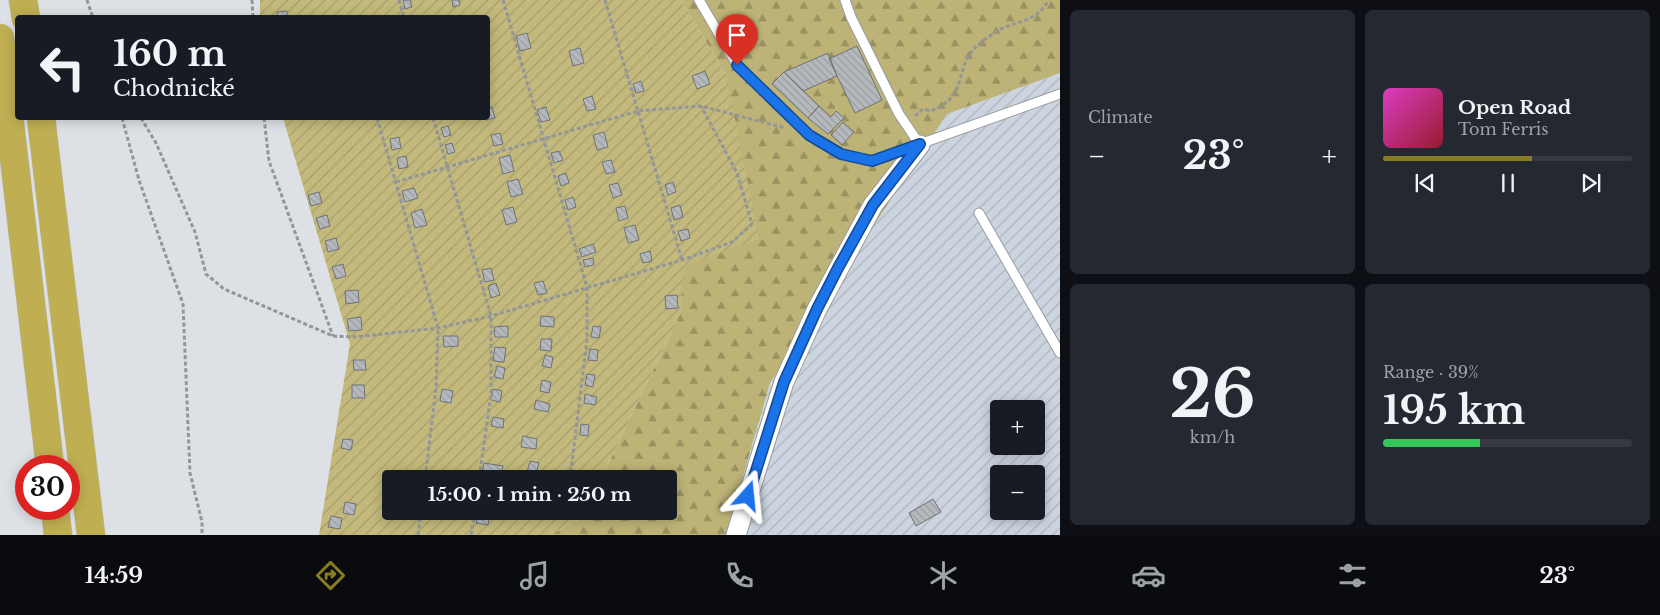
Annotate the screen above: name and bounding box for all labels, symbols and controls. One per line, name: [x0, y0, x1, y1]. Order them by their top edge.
pin: [716, 14, 758, 65]
icon: arrive: [723, 21, 751, 49]
text: 160 m: [113, 32, 226, 75]
icon: left: [30, 35, 95, 100]
text: Chodnické: [113, 75, 235, 102]
text: Open Road: [1458, 96, 1571, 119]
text: Climate: [1088, 107, 1153, 127]
text: Tom Ferris: [1458, 119, 1549, 139]
text: 23°: [1183, 132, 1245, 179]
text: −: [1088, 139, 1106, 174]
text: +: [1322, 139, 1337, 174]
icon: previous: [1411, 169, 1439, 197]
icon: pause: [1494, 169, 1522, 197]
icon: next: [1577, 169, 1605, 197]
text: 26: [1169, 354, 1256, 435]
text: Range · 39%: [1383, 362, 1479, 382]
text: 195 km: [1383, 387, 1525, 434]
map controls: [990, 400, 1045, 520]
button: +: [990, 400, 1045, 455]
text: km/h: [1190, 427, 1235, 447]
speed limit sign: 30: [15, 455, 80, 520]
button: −: [990, 465, 1045, 520]
position arrow: [721, 469, 773, 521]
text: 15:00 · 1 min · 250 m: [428, 483, 631, 506]
icon: directions: [313, 558, 348, 593]
icon: music: [517, 558, 552, 593]
icon: phone: [722, 558, 757, 593]
icon: climate: [926, 558, 961, 593]
icon: car: [1131, 558, 1166, 593]
icon: filters: [1335, 558, 1370, 593]
text: 14:59: [85, 562, 143, 589]
text: 23°: [1540, 562, 1575, 589]

